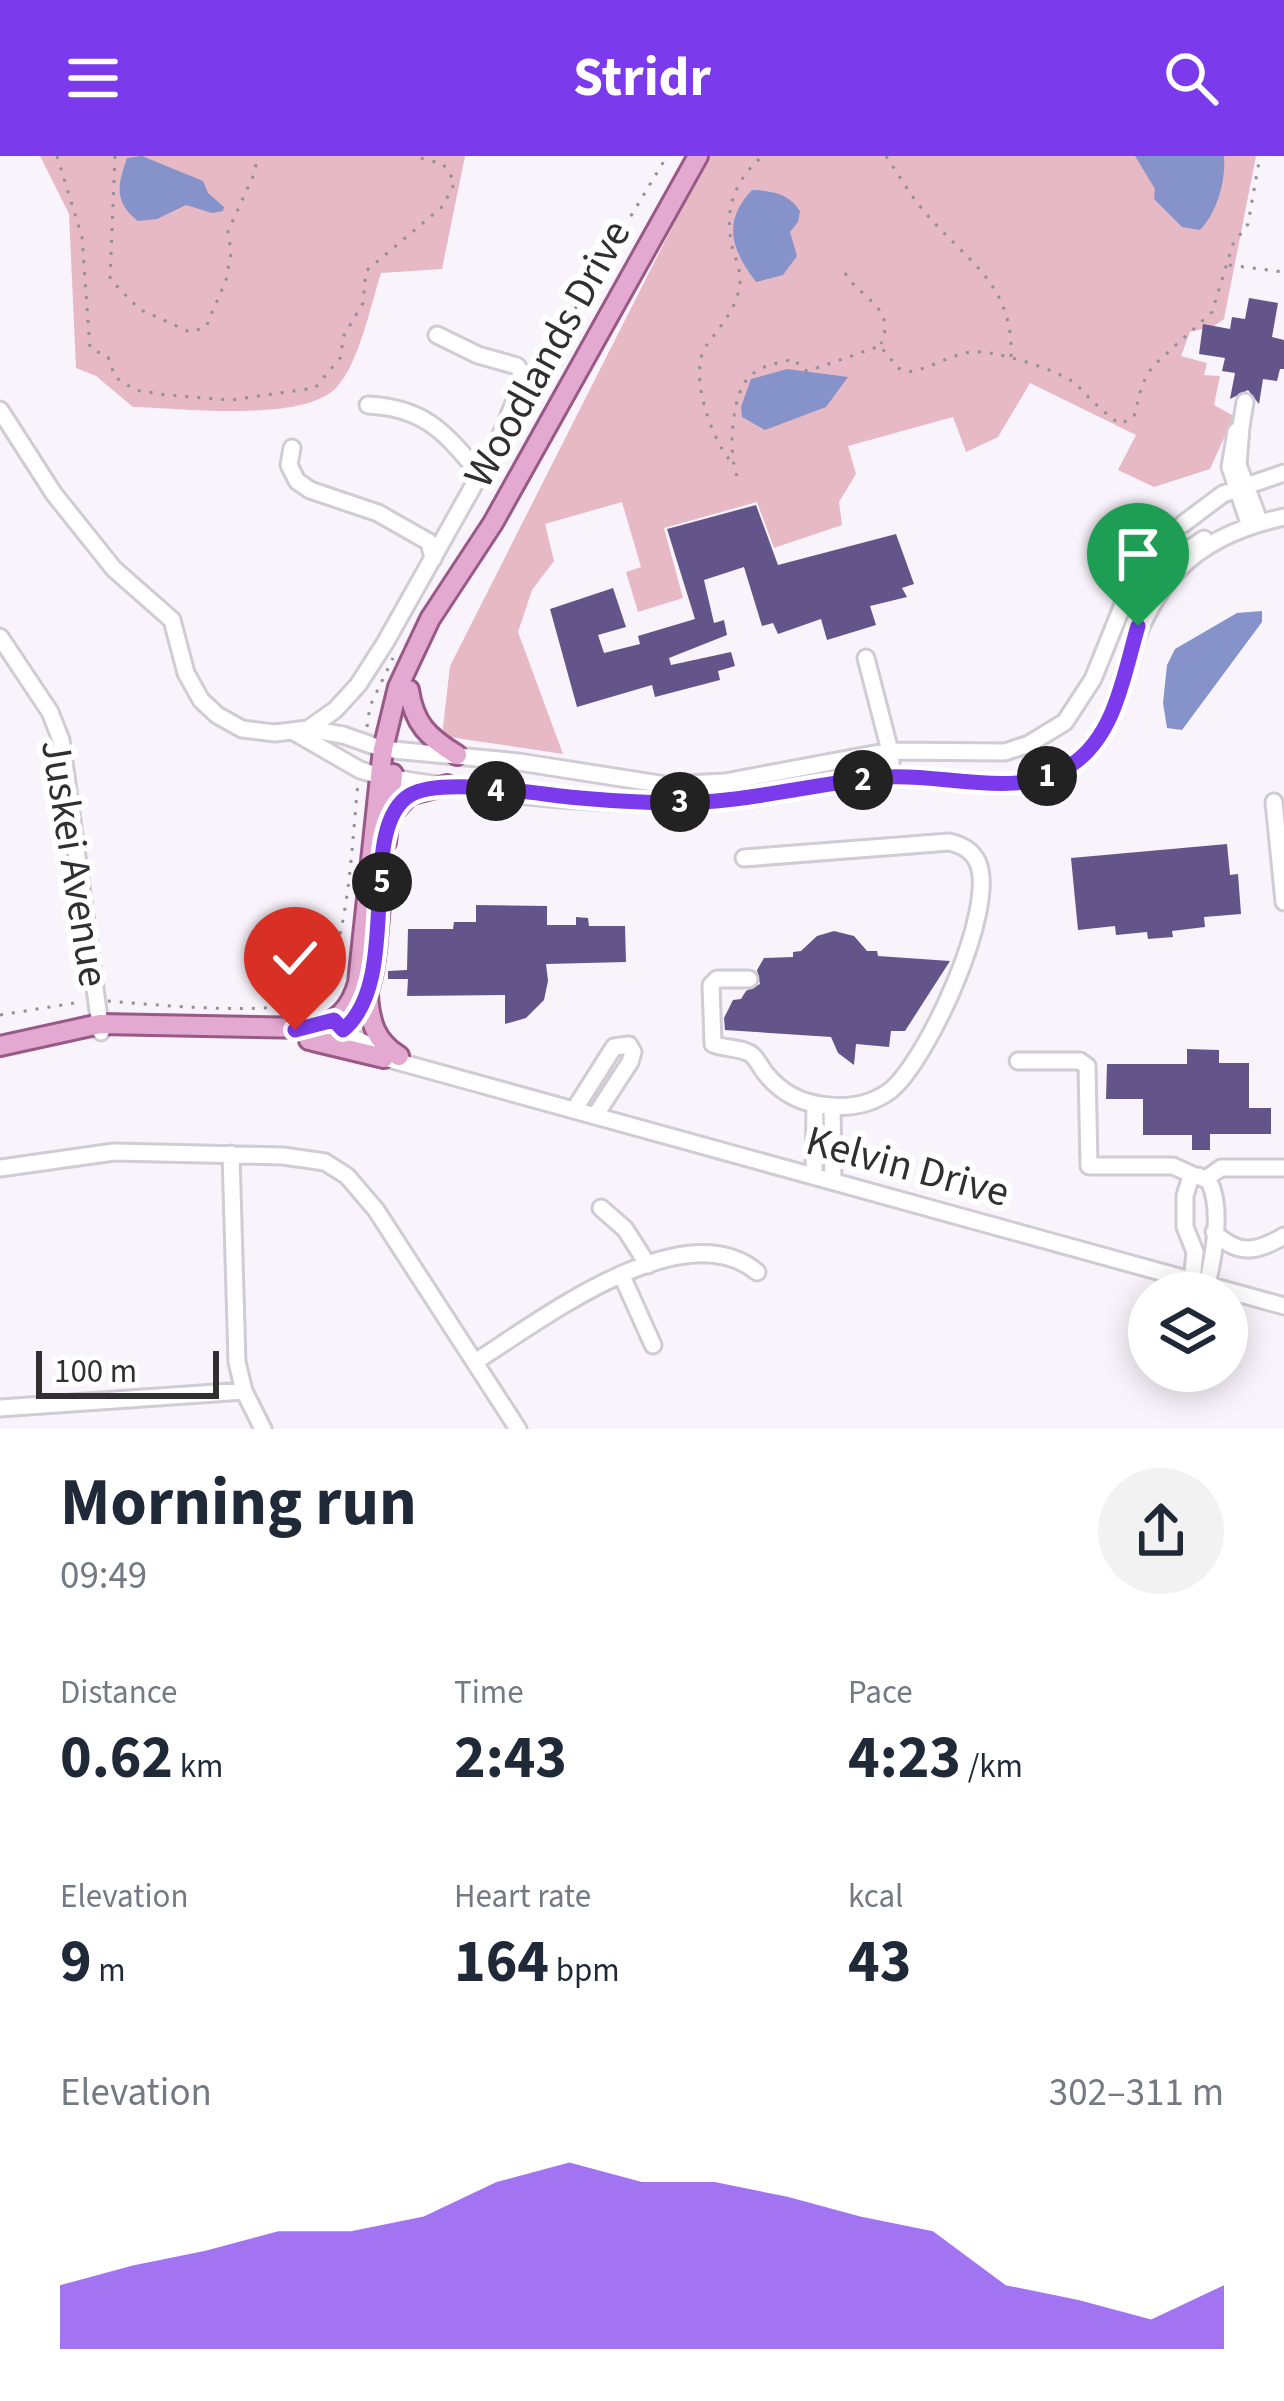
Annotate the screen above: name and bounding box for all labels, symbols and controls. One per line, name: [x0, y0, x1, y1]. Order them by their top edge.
text: Stridr: [573, 40, 711, 117]
icon: menu: [60, 45, 126, 111]
icon: search: [1158, 45, 1224, 111]
street label: Woodlands Drive: [450, 210, 646, 498]
pin: [1087, 503, 1189, 626]
icon: arrive: [1105, 521, 1171, 587]
street label: Juskei Avenue: [25, 735, 123, 991]
pin: 1: [1017, 746, 1077, 806]
pin: 2: [833, 750, 893, 810]
text: 1: [1038, 752, 1056, 799]
text: 2: [854, 756, 872, 803]
pin: 4: [466, 761, 526, 821]
text: 4: [487, 767, 505, 814]
pin: 3: [650, 772, 710, 832]
text: 3: [671, 778, 689, 825]
pin: 5: [352, 852, 412, 912]
text: 5: [373, 858, 391, 905]
pin: [244, 907, 346, 1030]
icon: check: [262, 925, 328, 991]
street label: Kelvin Drive: [799, 1111, 1016, 1223]
map controls: [1128, 1272, 1248, 1392]
button: layers: [1128, 1272, 1248, 1392]
scale bar: [36, 1345, 219, 1398]
text: 100 m: [54, 1348, 137, 1395]
text: Morning run: [60, 1456, 417, 1550]
button: share: [1098, 1468, 1224, 1594]
text: 09:49: [60, 1548, 147, 1604]
text: Distance: [60, 1669, 177, 1716]
text: Time: [454, 1669, 524, 1716]
text: Pace: [848, 1669, 913, 1716]
text: 0.62: [60, 1716, 173, 1801]
text: 2:43: [454, 1716, 567, 1801]
text: 4:23: [848, 1716, 961, 1801]
text: km: [173, 1743, 223, 1790]
text: /km: [961, 1743, 1023, 1790]
text: Elevation: [60, 1873, 189, 1920]
text: Heart rate: [454, 1873, 591, 1920]
text: kcal: [848, 1873, 904, 1920]
text: 9: [60, 1920, 92, 2005]
text: 164: [454, 1920, 549, 2005]
text: 43: [848, 1920, 911, 2005]
text: m: [92, 1947, 126, 1994]
text: bpm: [549, 1947, 620, 1994]
text: Elevation: [60, 2065, 212, 2121]
text: 302–311 m: [1049, 2065, 1224, 2121]

